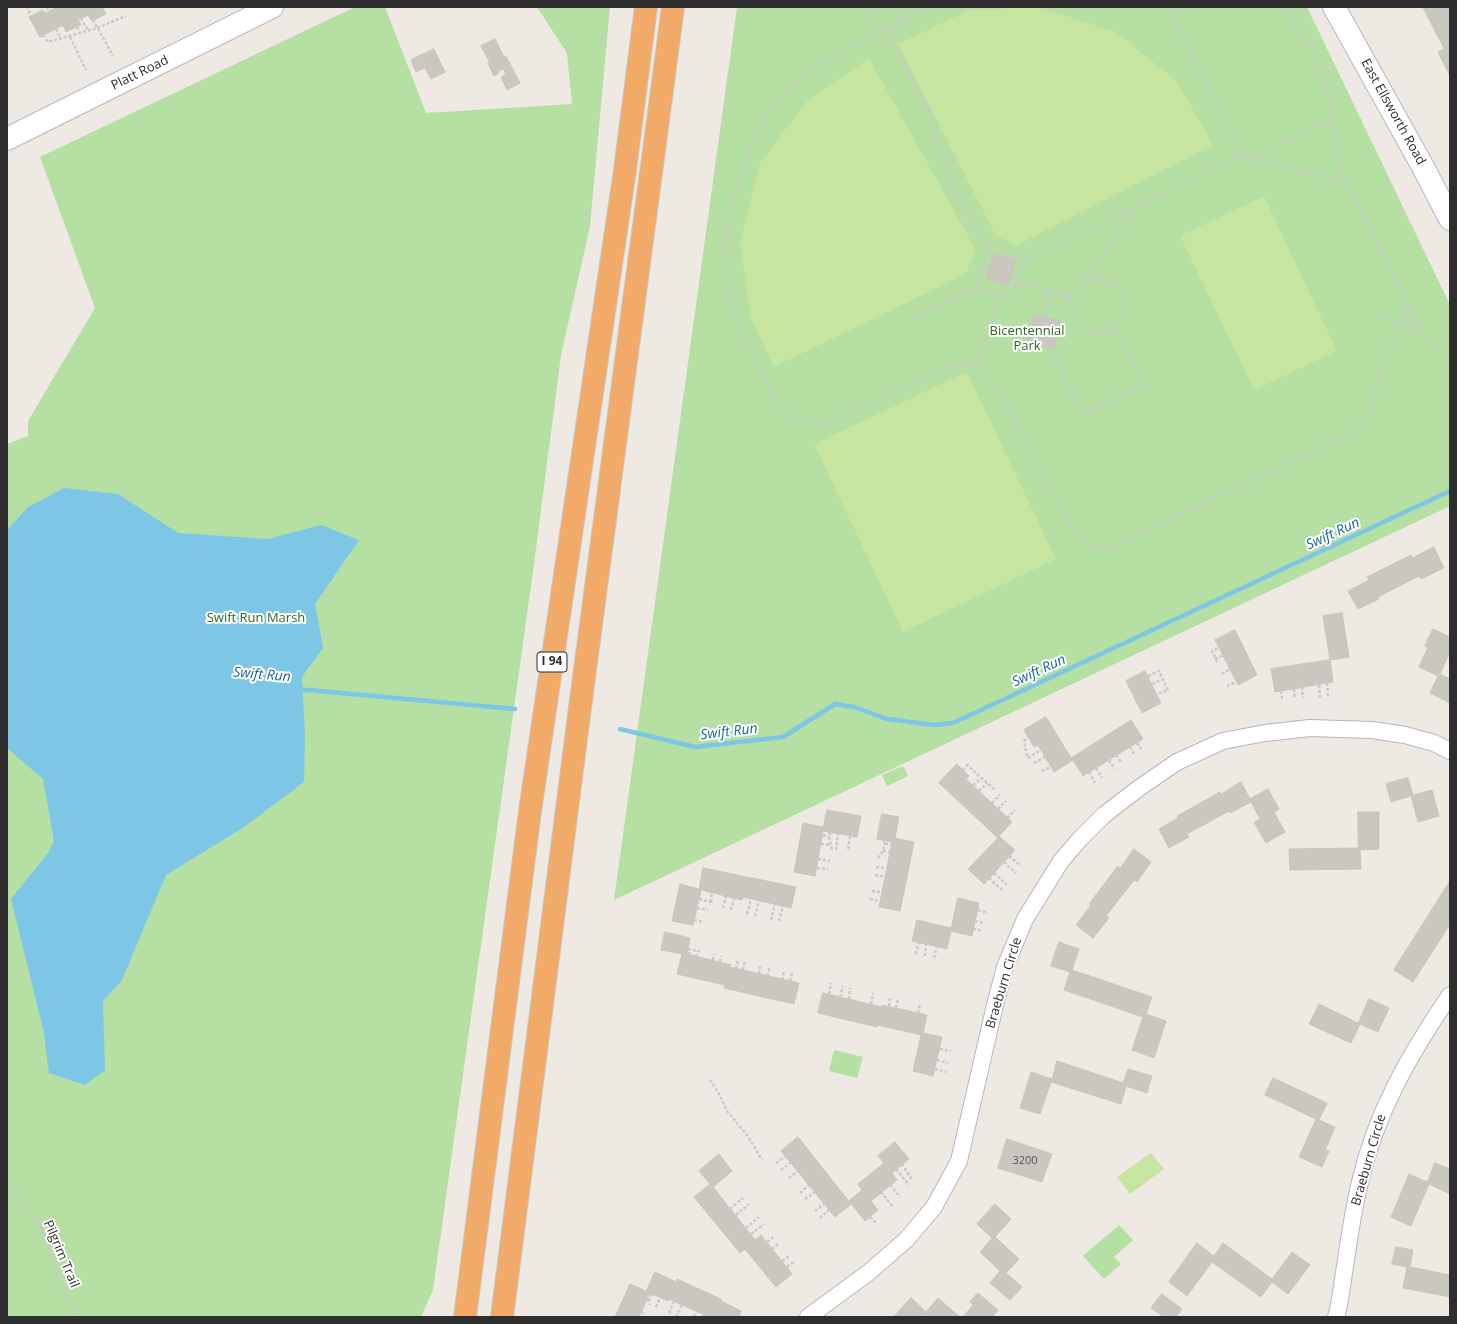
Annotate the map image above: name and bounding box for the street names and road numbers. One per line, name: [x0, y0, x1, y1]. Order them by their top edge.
street label: Platt Road: [109, 52, 171, 94]
street label: East Ellsworth Road: [1357, 56, 1429, 168]
road number: I 94: [537, 652, 567, 672]
street label: Braeburn Circle: [983, 936, 1025, 1030]
street label: Braeburn Circle: [1348, 1112, 1390, 1208]
street label: Pilgrim Trail: [40, 1218, 82, 1290]

